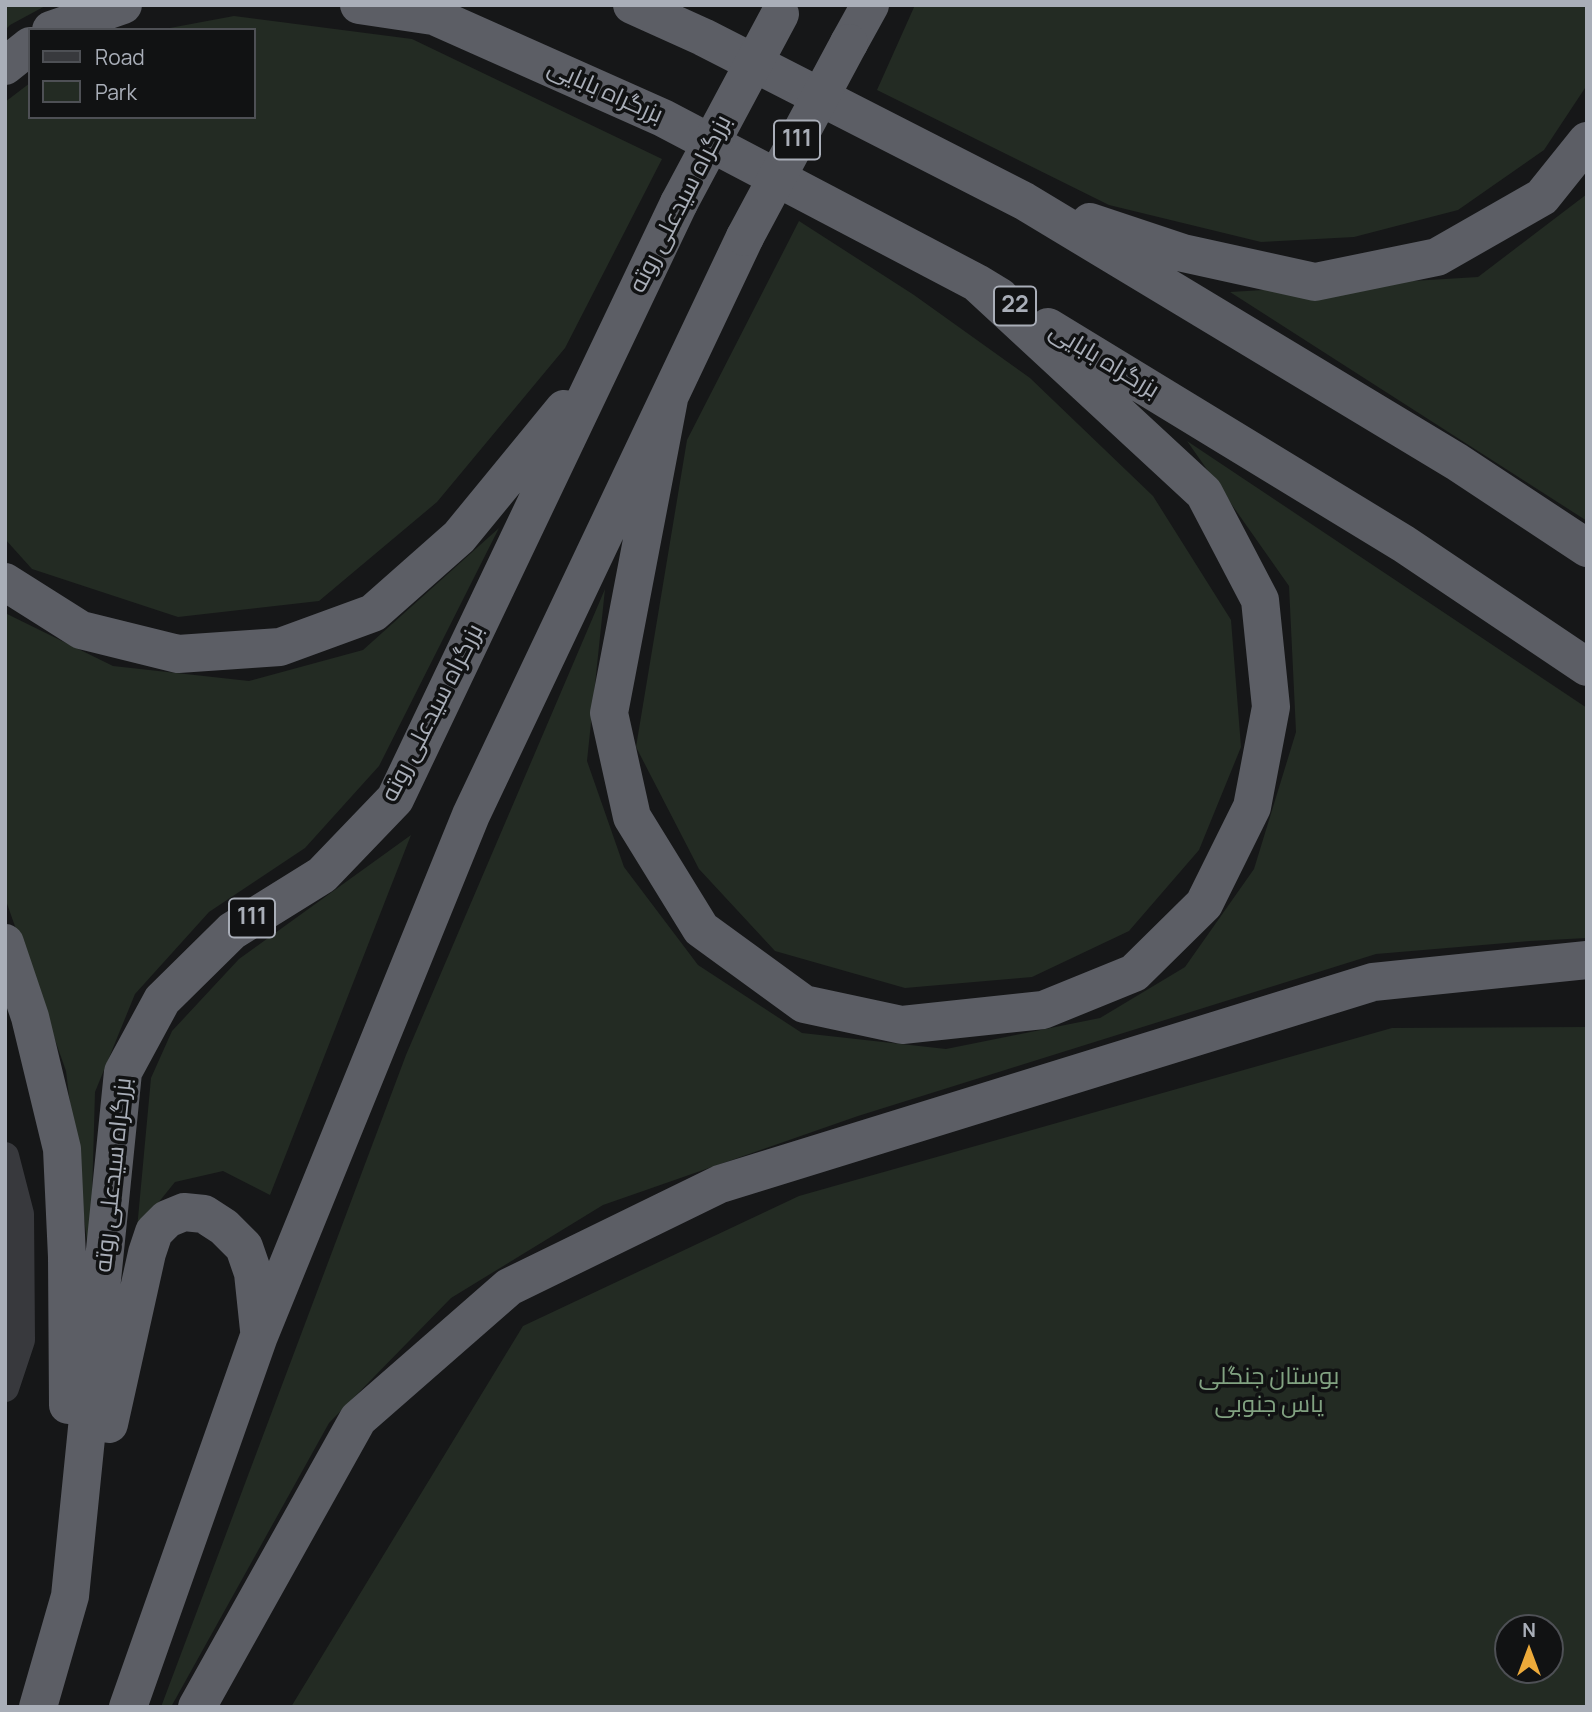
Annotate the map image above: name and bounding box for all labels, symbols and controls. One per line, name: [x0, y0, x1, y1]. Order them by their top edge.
legend: [28, 28, 256, 119]
text: Road: [95, 43, 145, 71]
street label: بزرگراه بابایی: [543, 54, 667, 130]
text: Park: [95, 78, 137, 106]
street label: بزرگراه سیدعلی روته: [624, 110, 738, 298]
road number: 111: [774, 120, 820, 160]
road number: 22: [994, 286, 1036, 326]
street label: بزرگراه بابایی: [1044, 317, 1164, 405]
street label: بزرگراه سیدعلی روته: [376, 619, 490, 807]
road number: 111: [229, 898, 275, 937]
street label: بزرگراه سیدعلی روته: [89, 1076, 139, 1274]
park label: بوستان جنگلی یاس جنوبی: [1199, 1363, 1339, 1419]
north arrow: [1494, 1614, 1564, 1684]
text: N: [1522, 1617, 1536, 1643]

